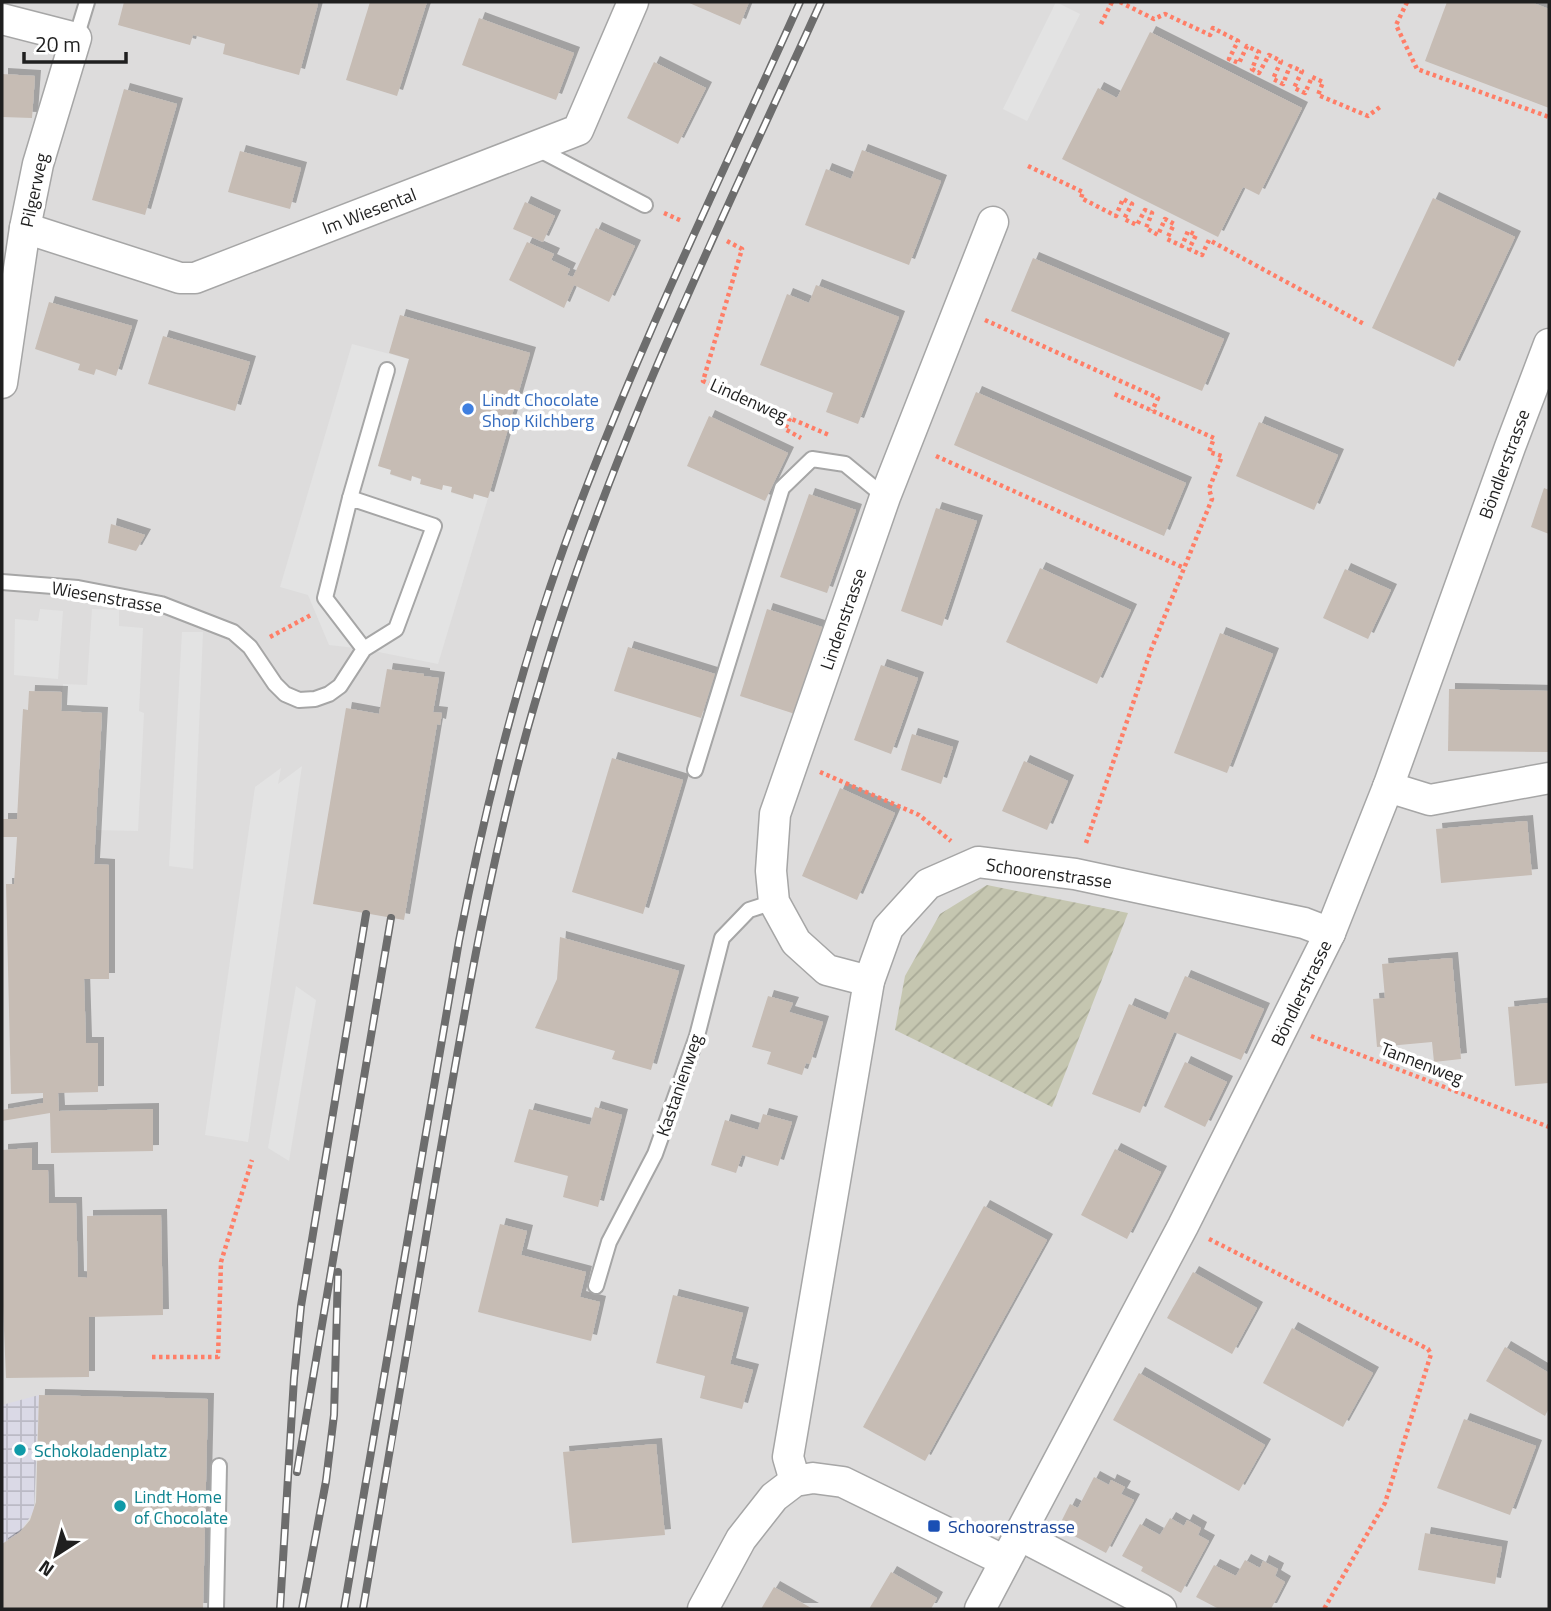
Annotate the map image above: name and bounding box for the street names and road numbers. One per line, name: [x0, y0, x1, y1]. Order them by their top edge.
street label: Pilgerweg: [13, 150, 55, 230]
street label: Im Wiesental: [318, 181, 420, 241]
street label: Lindenweg: [706, 371, 792, 429]
street label: Böndlerstrasse: [1472, 405, 1536, 523]
street label: Lindenstrasse: [813, 564, 873, 674]
street label: Wiesenstrasse: [50, 574, 164, 620]
street label: Schoorenstrasse: [984, 851, 1114, 895]
street label: Böndlerstrasse: [1264, 935, 1338, 1051]
street label: Kastanienweg: [649, 1030, 709, 1140]
street label: Tannenweg: [1377, 1035, 1467, 1091]

